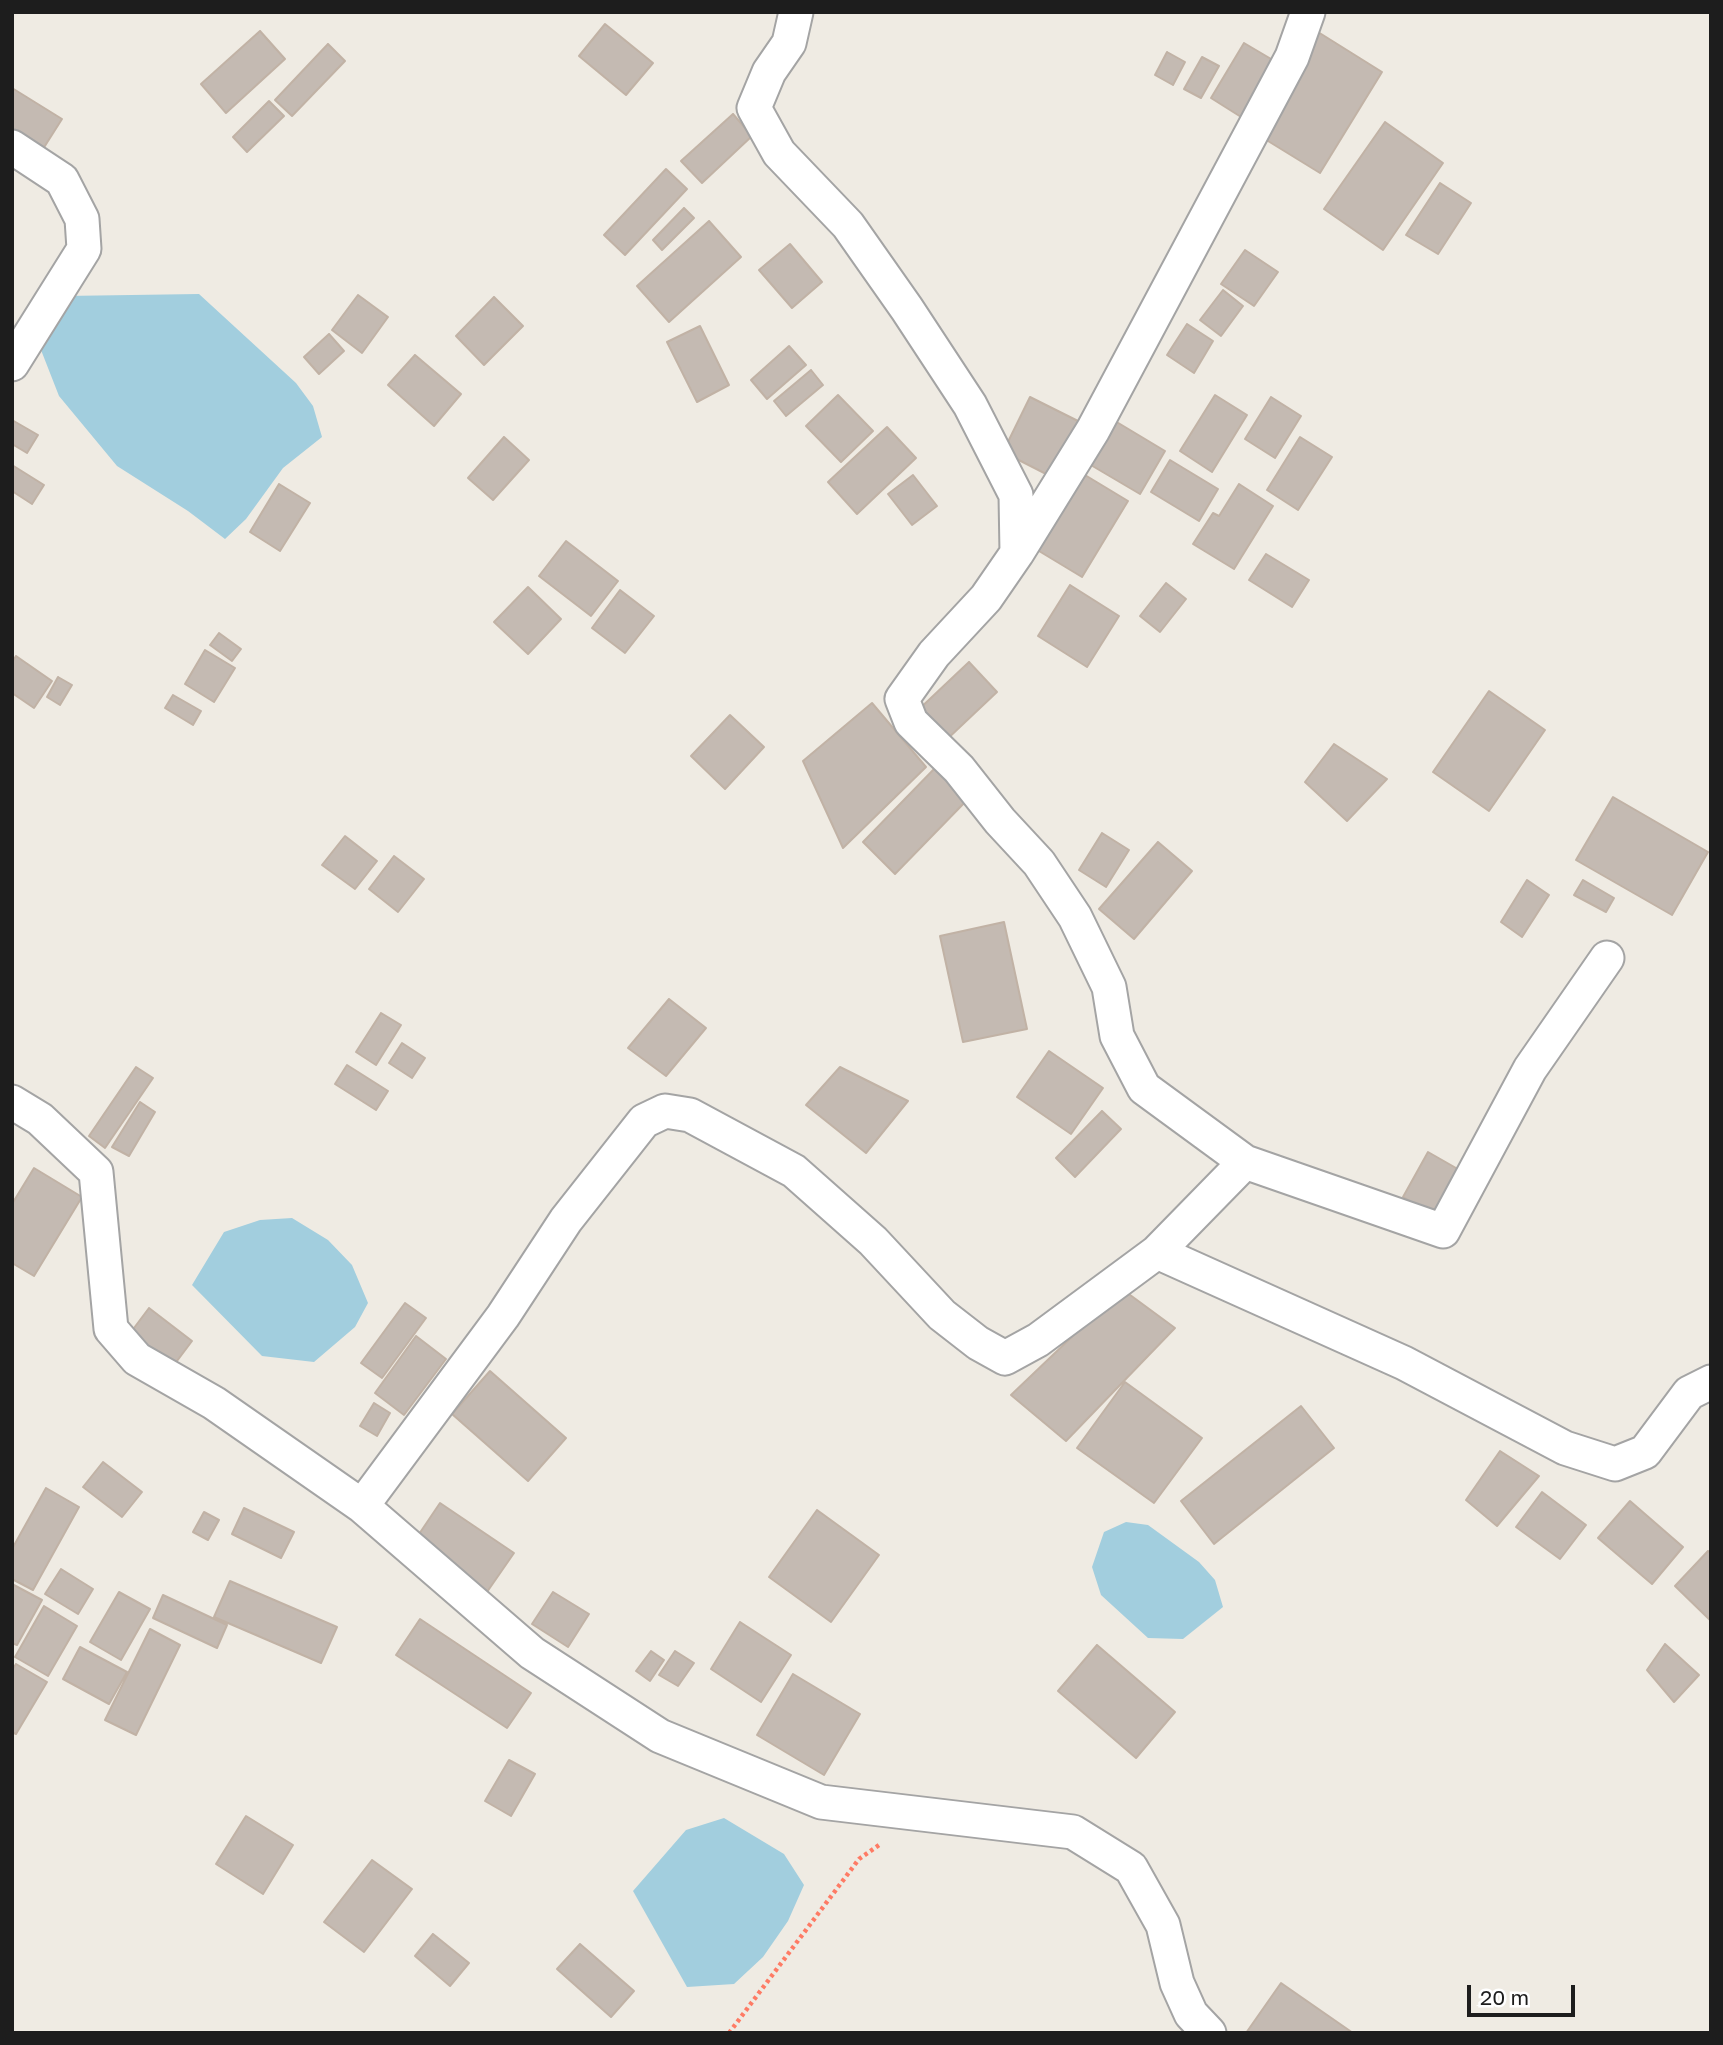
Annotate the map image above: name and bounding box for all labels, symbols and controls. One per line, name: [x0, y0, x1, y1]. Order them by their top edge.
scale bar: [1471, 1972, 1580, 2016]
text: 20 m: [1480, 1984, 1529, 2010]

